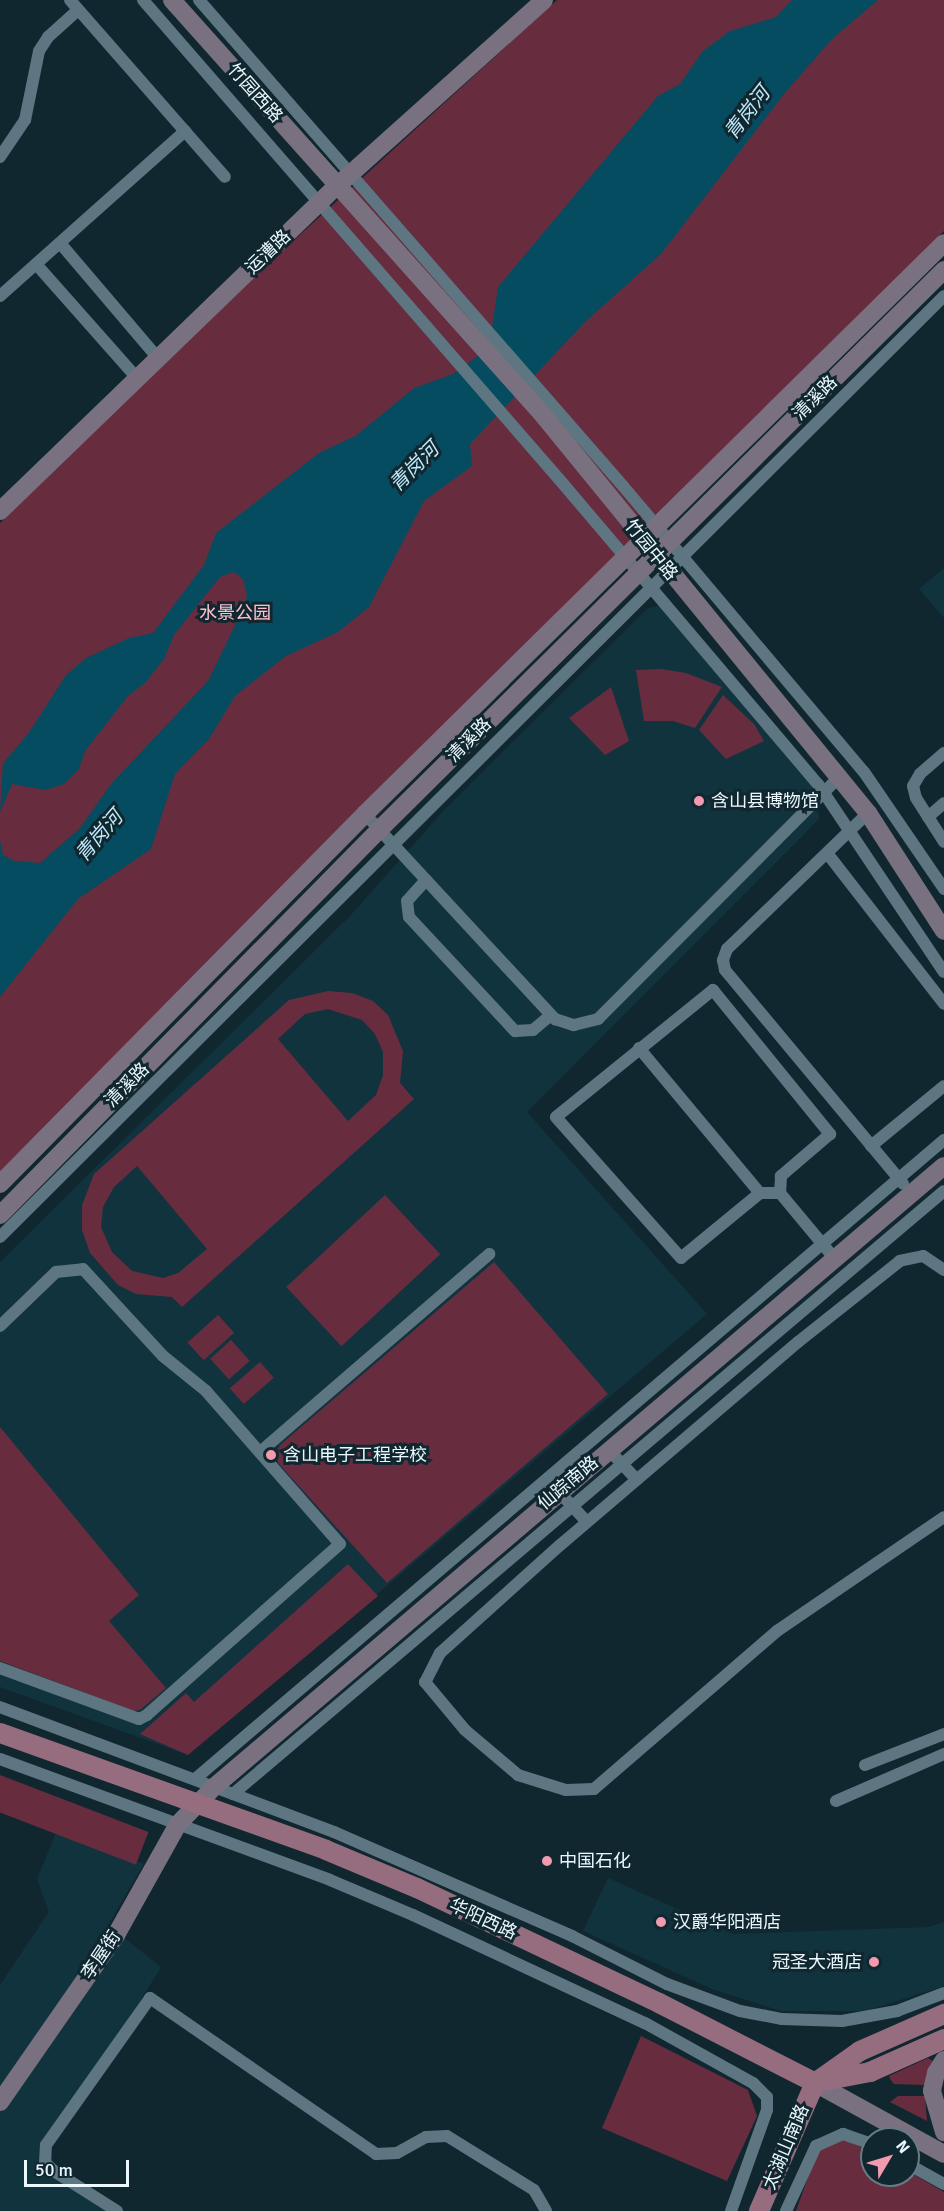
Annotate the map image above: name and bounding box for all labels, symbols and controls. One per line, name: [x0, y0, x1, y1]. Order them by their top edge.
street label: 竹园西路: [223, 59, 287, 127]
water label: 青岗河: [719, 82, 775, 144]
street label: 运漕路: [241, 225, 295, 279]
street label: 清溪路: [788, 371, 842, 425]
water label: 青岗河: [384, 437, 444, 497]
street label: 竹园中路: [620, 515, 682, 585]
park label: 水景公园: [199, 602, 271, 624]
street label: 清溪路: [442, 713, 496, 767]
place label: 含山县博物馆: [711, 790, 819, 812]
marker: 含山县博物馆: [692, 794, 706, 808]
water label: 青岗河: [70, 805, 128, 867]
street label: 清溪路: [100, 1058, 154, 1112]
place label: 含山电子工程学校: [283, 1444, 427, 1466]
marker: 含山电子工程学校: [264, 1448, 278, 1462]
street label: 仙踪南路: [533, 1452, 603, 1514]
place label: 中国石化: [559, 1850, 631, 1872]
marker: 中国石化: [540, 1854, 554, 1868]
street label: 华阳西路: [446, 1894, 520, 1944]
place label: 汉爵华阳酒店: [673, 1911, 781, 1933]
marker: 汉爵华阳酒店: [654, 1915, 668, 1929]
street label: 李屋街: [77, 1927, 125, 1983]
place label: 冠圣大酒店: [772, 1951, 862, 1973]
marker: 冠圣大酒店: [867, 1955, 881, 1969]
street label: 太湖山南路: [758, 2101, 814, 2193]
north arrow: [860, 2127, 920, 2187]
text: N: [891, 2137, 914, 2158]
scale bar: [27, 2148, 132, 2186]
text: 50 m: [35, 2159, 73, 2181]

